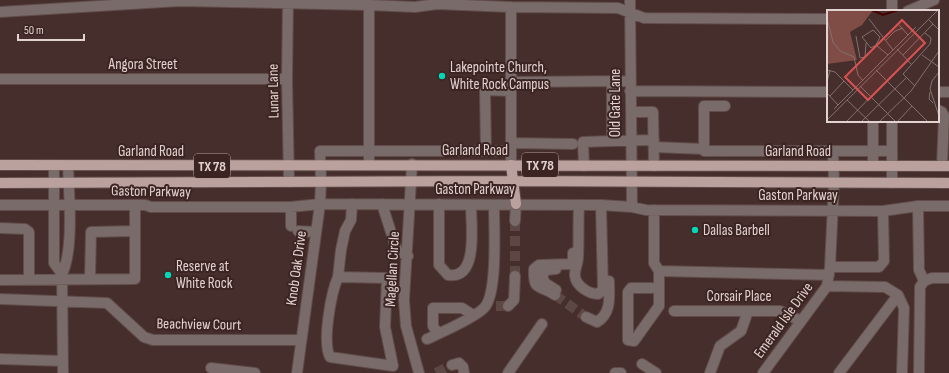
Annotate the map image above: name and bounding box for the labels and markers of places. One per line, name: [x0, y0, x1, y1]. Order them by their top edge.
place label: Lakepointe Church, White Rock Campus: [450, 58, 549, 94]
marker: Lakepointe Church, White Rock Campus: [437, 71, 447, 81]
place label: Dallas Barbell: [703, 221, 770, 240]
marker: Dallas Barbell: [690, 225, 700, 235]
place label: Reserve at White Rock: [176, 257, 233, 293]
marker: Reserve at White Rock: [163, 270, 173, 280]

